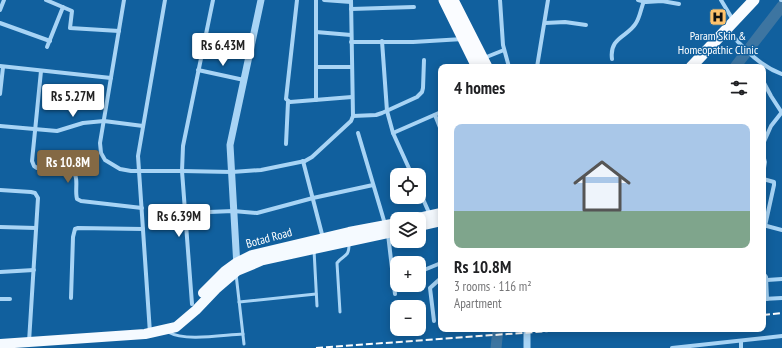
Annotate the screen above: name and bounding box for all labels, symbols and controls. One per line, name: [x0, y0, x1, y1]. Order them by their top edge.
hospital icon: Param Skin & Homeopathic Clinic: [708, 7, 728, 27]
place label: Param Skin & Homeopathic Clinic: [678, 28, 759, 57]
pin: Rs 6.43M: [182, 33, 264, 67]
text: Rs 6.43M: [201, 37, 245, 54]
text: 4 homes: [454, 77, 505, 99]
icon: filters: [728, 77, 750, 99]
pin: Rs 5.27M: [32, 84, 114, 118]
text: Rs 5.27M: [51, 88, 95, 105]
pin: Rs 10.8M: [27, 150, 109, 184]
icon: home: [566, 150, 638, 222]
text: Rs 10.8M: [46, 154, 90, 171]
map controls: [390, 168, 426, 336]
button: locate: [390, 168, 426, 204]
pin: Rs 6.39M: [138, 204, 220, 238]
text: Rs 6.39M: [157, 208, 201, 225]
button: layers: [390, 212, 426, 248]
street label: Botad Road: [244, 224, 294, 251]
button: +: [390, 256, 426, 292]
text: Rs 10.8M: [454, 256, 511, 278]
text: 3 rooms · 116 m²: [454, 278, 532, 295]
text: Apartment: [454, 295, 502, 312]
button: −: [390, 300, 426, 336]

